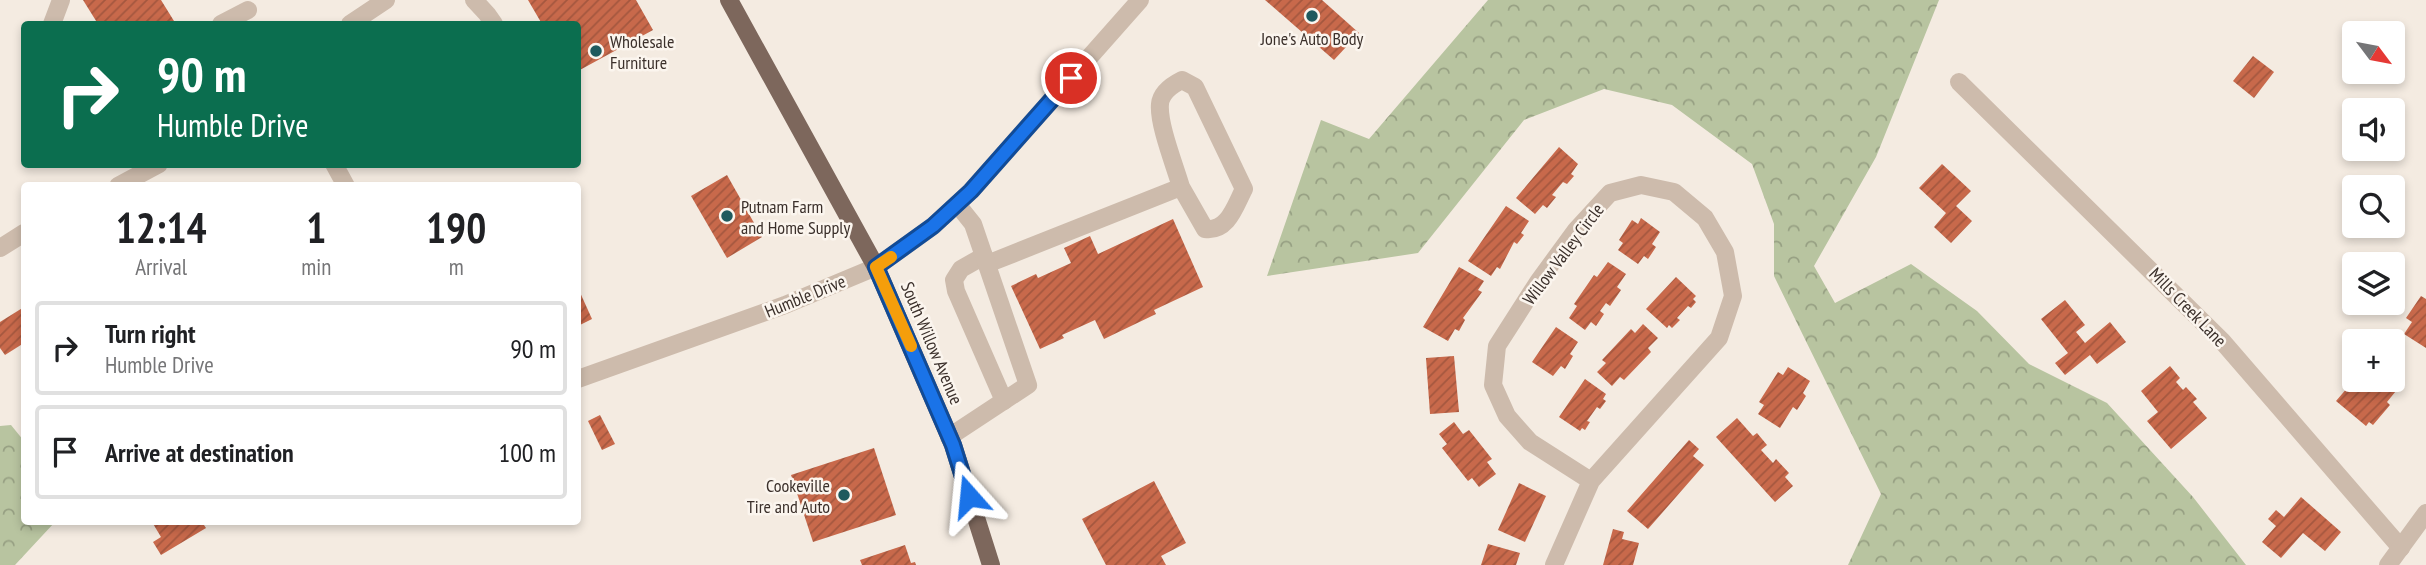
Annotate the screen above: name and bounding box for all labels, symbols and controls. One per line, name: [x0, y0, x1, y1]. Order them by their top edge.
marker: Jone's Auto Body: [1304, 8, 1320, 24]
north arrow: [2342, 21, 2404, 84]
map controls: [2342, 21, 2405, 392]
place label: Jone's Auto Body: [1260, 27, 1363, 50]
place label: Wholesale Furniture: [610, 30, 674, 74]
text: 90 m: [157, 42, 246, 106]
marker: Wholesale Furniture: [588, 43, 604, 59]
pin: [1041, 48, 1101, 108]
icon: right: [42, 49, 133, 140]
icon: arrive: [1052, 59, 1090, 97]
button: sound: [2342, 98, 2405, 161]
text: Humble Drive: [157, 104, 308, 146]
button: search: [2342, 175, 2405, 238]
place label: Putnam Farm and Home Supply: [741, 195, 850, 239]
street label: Willow Valley Circle: [1517, 199, 1609, 309]
text: 12:14: [116, 200, 207, 255]
text: 1: [306, 200, 326, 255]
text: 190: [426, 200, 486, 255]
marker: Putnam Farm and Home Supply: [719, 208, 735, 224]
text: Arrival: [135, 252, 187, 281]
text: min: [301, 252, 331, 281]
text: m: [449, 252, 464, 281]
button: layers: [2342, 252, 2405, 315]
street label: Mills Creek Lane: [2144, 263, 2232, 351]
street label: Humble Drive: [761, 269, 849, 323]
street label: South Willow Avenue: [896, 278, 968, 408]
text: Turn right: [105, 317, 196, 350]
icon: right: [46, 329, 84, 367]
button: +: [2342, 329, 2405, 392]
text: 90 m: [510, 332, 556, 365]
text: Humble Drive: [105, 350, 214, 379]
icon: arrive: [46, 433, 84, 471]
text: Arrive at destination: [105, 436, 294, 469]
text: 100 m: [498, 436, 556, 469]
position arrow: [932, 459, 1006, 533]
place label: Cookeville Tire and Auto: [747, 474, 830, 518]
marker: Cookeville Tire and Auto: [836, 487, 852, 503]

